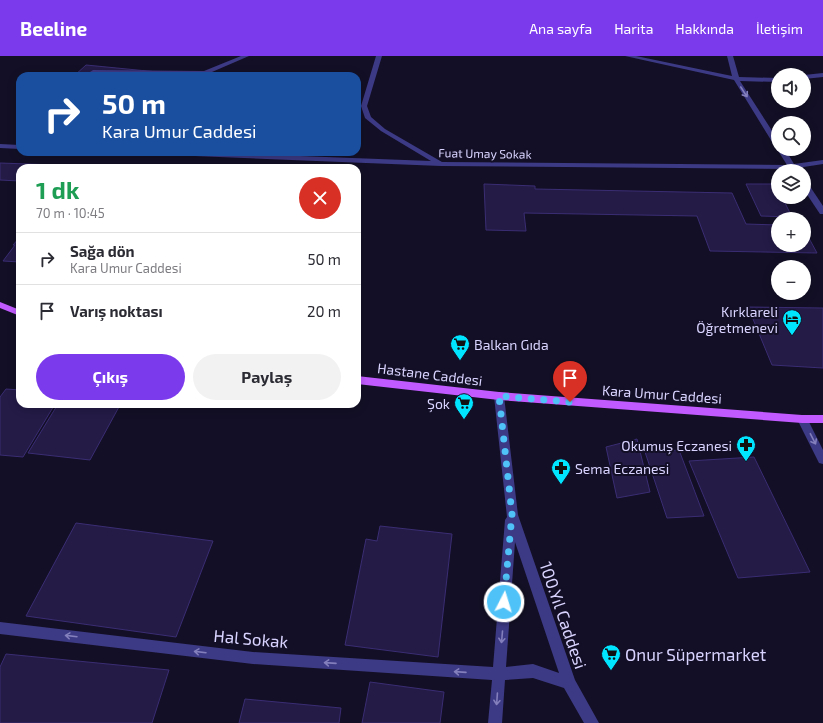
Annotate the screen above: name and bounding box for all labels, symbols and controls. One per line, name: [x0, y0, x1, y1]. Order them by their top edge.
text: Beeline: [20, 17, 87, 40]
text: Ana sayfa: [529, 20, 592, 37]
text: Harita: [614, 20, 653, 37]
text: Hakkında: [675, 20, 734, 37]
text: İletişim: [756, 20, 803, 37]
map controls: [771, 68, 811, 300]
button: sound: [771, 68, 811, 108]
text: 50 m: [102, 86, 166, 120]
one-way arrow: [740, 86, 748, 97]
icon: right: [36, 88, 88, 140]
button: search: [771, 116, 811, 156]
text: Kara Umur Caddesi: [102, 120, 257, 142]
street label: Fuat Umay Sokak: [438, 145, 532, 161]
button: layers: [771, 164, 811, 204]
text: 1 dk: [36, 175, 79, 204]
button: close: [299, 177, 341, 219]
text: 70 m · 10:45: [36, 205, 105, 221]
button: +: [771, 212, 811, 252]
text: Sağa dön: [70, 242, 135, 260]
icon: right: [36, 248, 58, 270]
text: 50 m: [307, 250, 341, 268]
text: Kara Umur Caddesi: [70, 260, 182, 276]
button: −: [771, 260, 811, 300]
icon: arrive: [36, 300, 58, 322]
text: Varış noktası: [70, 302, 163, 320]
text: 20 m: [307, 302, 341, 320]
place label: Kırklareli Öğretmenevi: [696, 303, 778, 336]
hotel icon: Kırklareli Öğretmenevi: [781, 308, 803, 336]
supermarket icon: Balkan Gıda: [449, 333, 471, 361]
place label: Balkan Gıda: [474, 336, 549, 353]
button: Çıkış: [36, 354, 185, 400]
button: Paylaş: [193, 354, 341, 400]
street label: Hastane Caddesi: [376, 359, 484, 389]
pin: [553, 361, 587, 402]
icon: arrive: [559, 367, 581, 389]
street label: Kara Umur Caddesi: [601, 381, 723, 407]
supermarket icon: Şok: [453, 392, 475, 420]
place label: Şok: [427, 395, 450, 413]
one-way arrow: [809, 433, 817, 445]
pharmacy icon: Okumuş Eczanesi: [735, 434, 757, 462]
place label: Okumuş Eczanesi: [621, 437, 732, 455]
pharmacy icon: Sema Eczanesi: [550, 457, 572, 485]
place label: Sema Eczanesi: [575, 460, 669, 477]
street label: 100.Yıl Caddesi: [536, 559, 592, 671]
position arrow: [483, 581, 525, 623]
street label: Hal Sokak: [213, 625, 290, 651]
one-way arrow: [498, 630, 505, 643]
one-way arrow: [65, 632, 78, 640]
supermarket icon: Onur Süpermarket: [600, 643, 622, 671]
place label: Onur Süpermarket: [625, 644, 767, 665]
one-way arrow: [194, 648, 207, 655]
one-way arrow: [324, 660, 337, 667]
one-way arrow: [454, 668, 467, 676]
one-way arrow: [493, 692, 501, 705]

